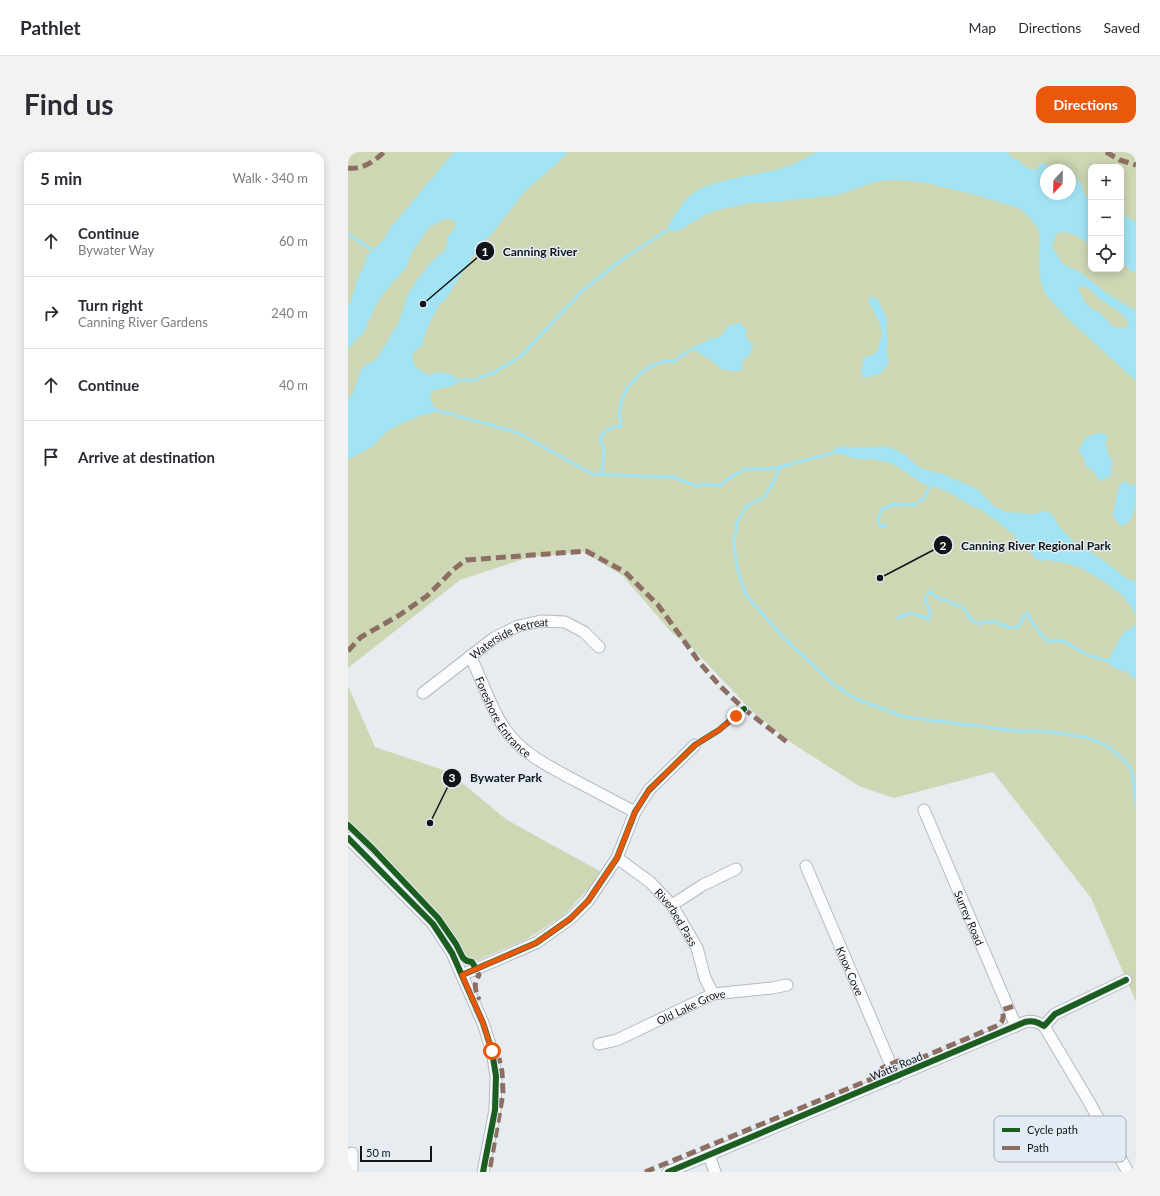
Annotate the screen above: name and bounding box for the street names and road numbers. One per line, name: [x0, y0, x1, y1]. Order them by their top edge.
street label: Waterside Retreat: [467, 614, 549, 661]
street label: Foreshore Entrance: [474, 674, 534, 760]
street label: Riverbed Pass: [653, 885, 701, 948]
street label: Surrey Road: [952, 888, 987, 947]
street label: Knox Cove: [834, 944, 867, 998]
street label: Old Lake Grove: [654, 986, 726, 1027]
street label: Watts Road: [868, 1049, 924, 1083]

